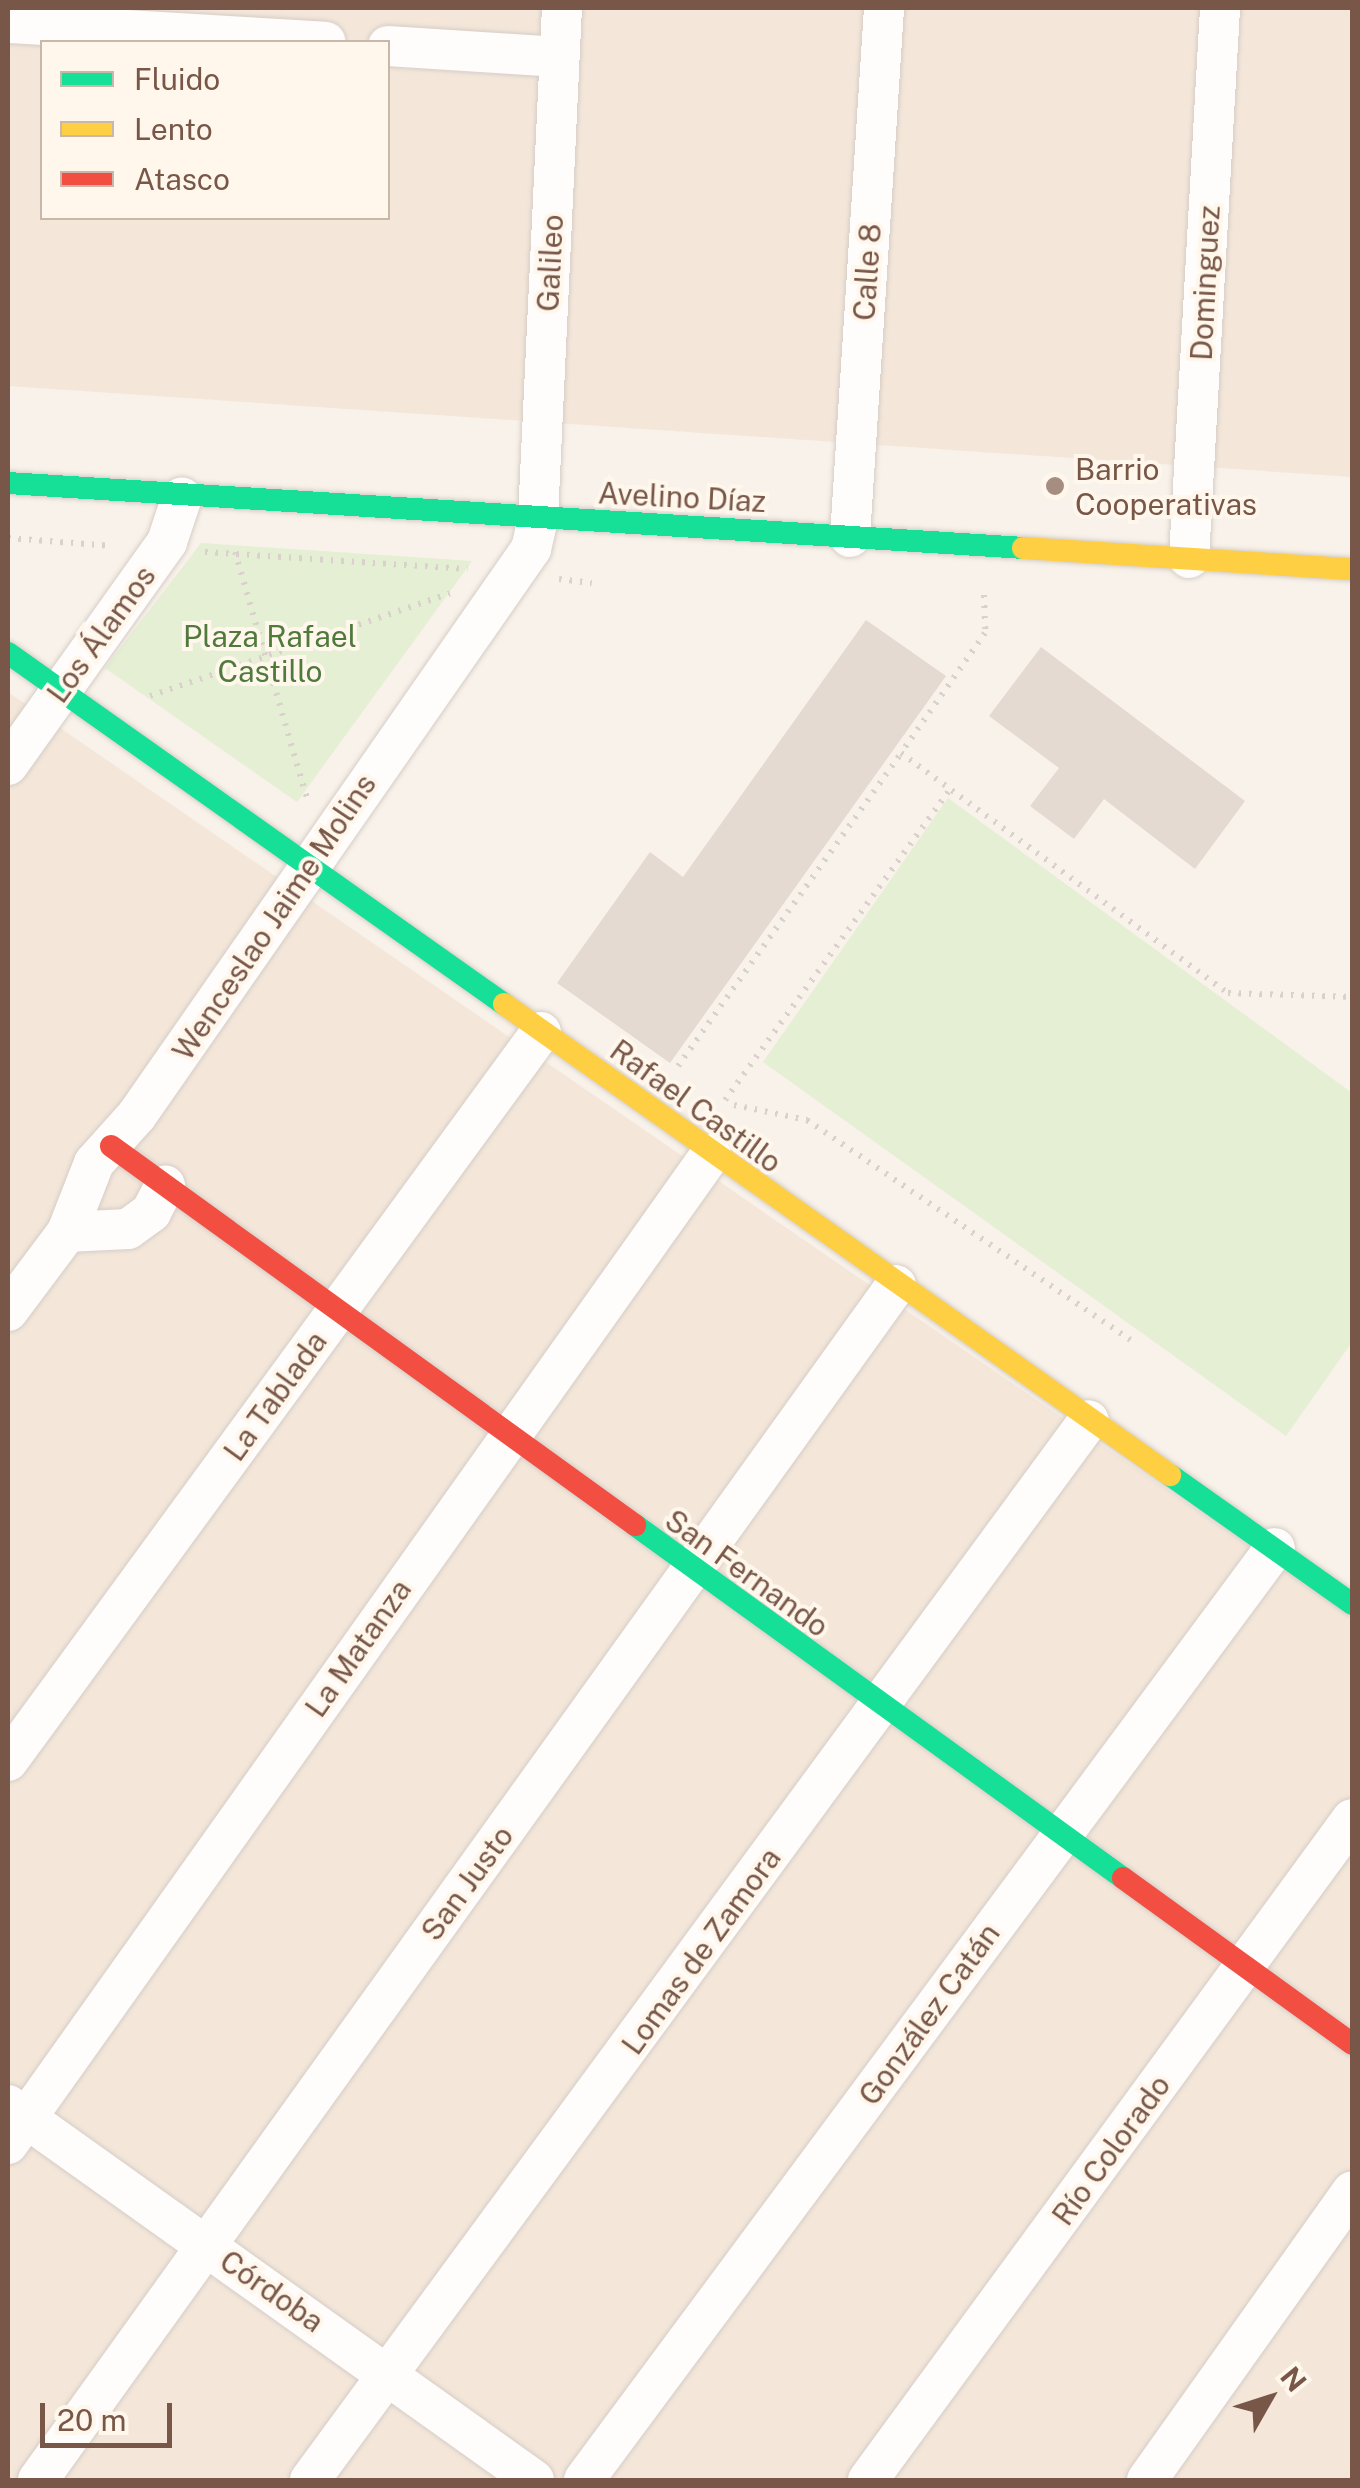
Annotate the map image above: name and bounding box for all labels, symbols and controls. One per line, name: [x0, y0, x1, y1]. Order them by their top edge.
legend: [40, 40, 390, 220]
text: Fluido: [134, 61, 220, 97]
text: Lento: [134, 111, 213, 147]
text: Atasco: [134, 161, 230, 197]
street label: Dominguez: [1183, 204, 1227, 362]
street label: Galileo: [529, 213, 571, 313]
street label: Calle 8: [846, 222, 888, 322]
place label: Barrio Cooperativas: [1075, 451, 1257, 522]
street label: Avelino Díaz: [597, 475, 767, 519]
marker: Barrio Cooperativas: [1044, 475, 1066, 497]
street label: Los Álamos: [39, 558, 163, 710]
park label: Plaza Rafael Castillo: [183, 618, 357, 688]
street label: Wenceslao Jaime Molins: [165, 767, 383, 1067]
street label: Rafael Castillo: [603, 1032, 789, 1180]
street label: La Tablada: [216, 1324, 334, 1468]
street label: San Fernando: [658, 1502, 836, 1644]
street label: La Matanza: [297, 1572, 419, 1724]
street label: San Justo: [413, 1818, 521, 1948]
street label: Lomas de Zamora: [614, 1840, 788, 2062]
street label: González Catán: [851, 1916, 1007, 2112]
street label: Río Colorado: [1044, 2068, 1178, 2232]
street label: Córdoba: [213, 2242, 331, 2340]
north arrow: [1220, 2348, 1320, 2448]
text: N: [1274, 2360, 1313, 2398]
scale bar: [45, 2383, 178, 2445]
text: 20 m: [57, 2402, 126, 2438]

